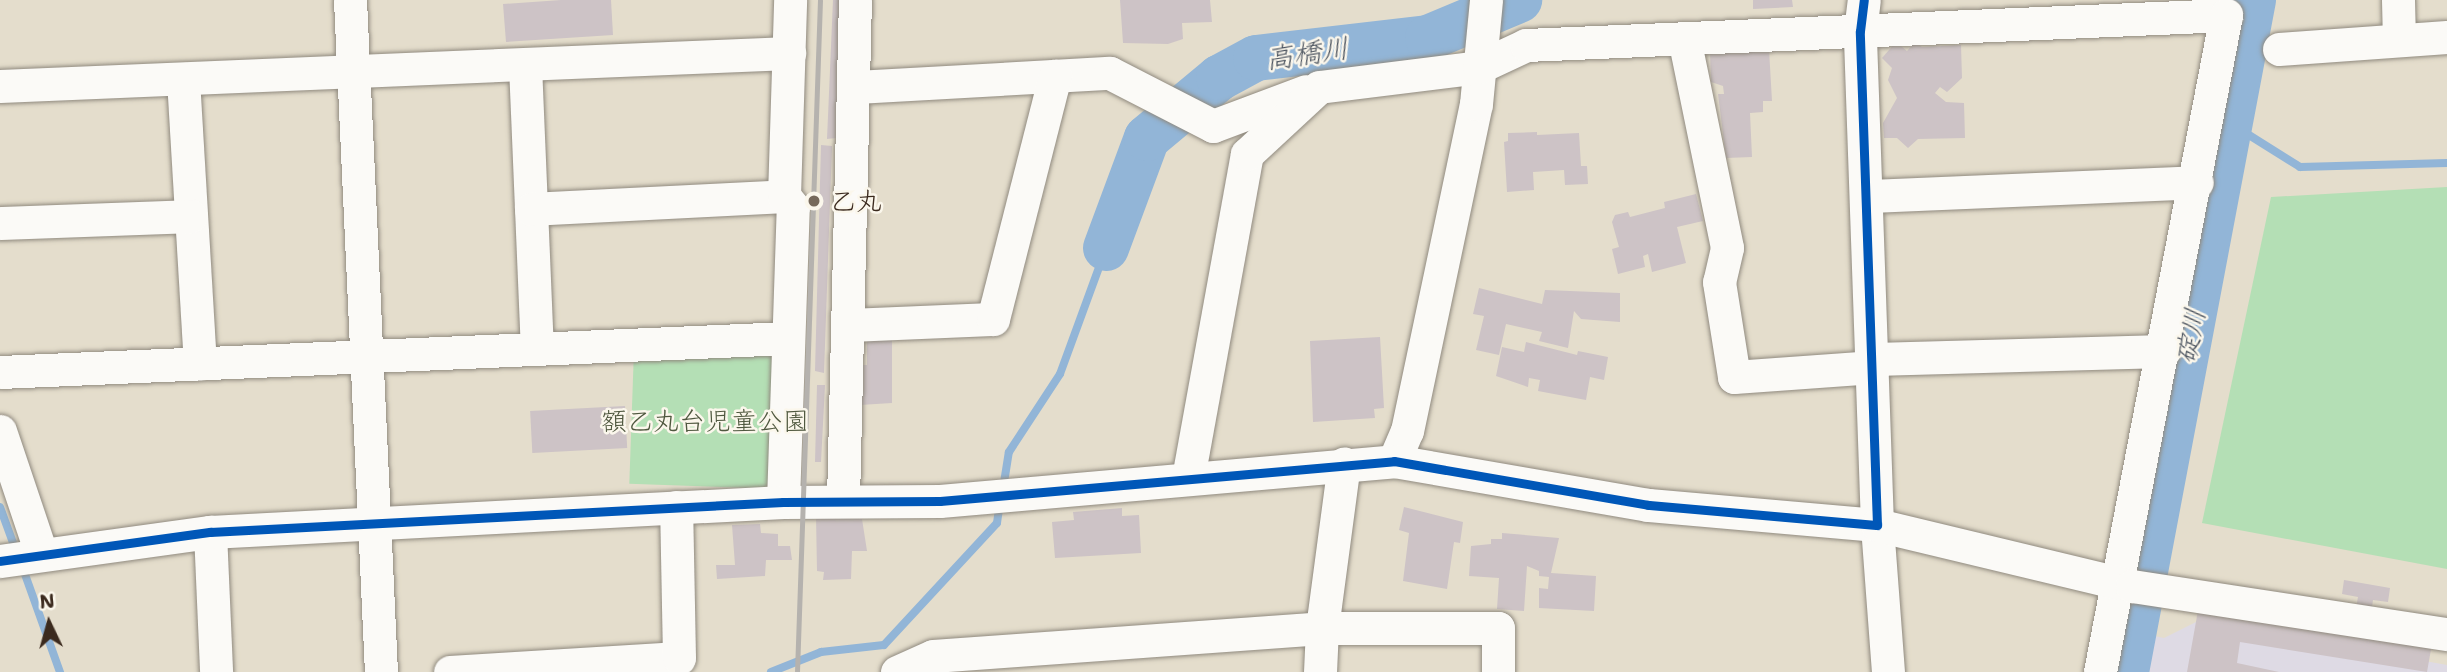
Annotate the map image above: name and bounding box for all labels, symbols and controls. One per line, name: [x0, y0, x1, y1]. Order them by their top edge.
water label: 高橋川: [1263, 31, 1351, 75]
place label: 乙丸: [830, 185, 882, 217]
marker: 乙丸: [804, 191, 824, 211]
water label: 碇川: [2168, 305, 2212, 367]
park label: 額乙丸台児童公園: [601, 405, 809, 437]
north arrow: [14, 588, 84, 658]
text: N: [39, 588, 56, 615]

